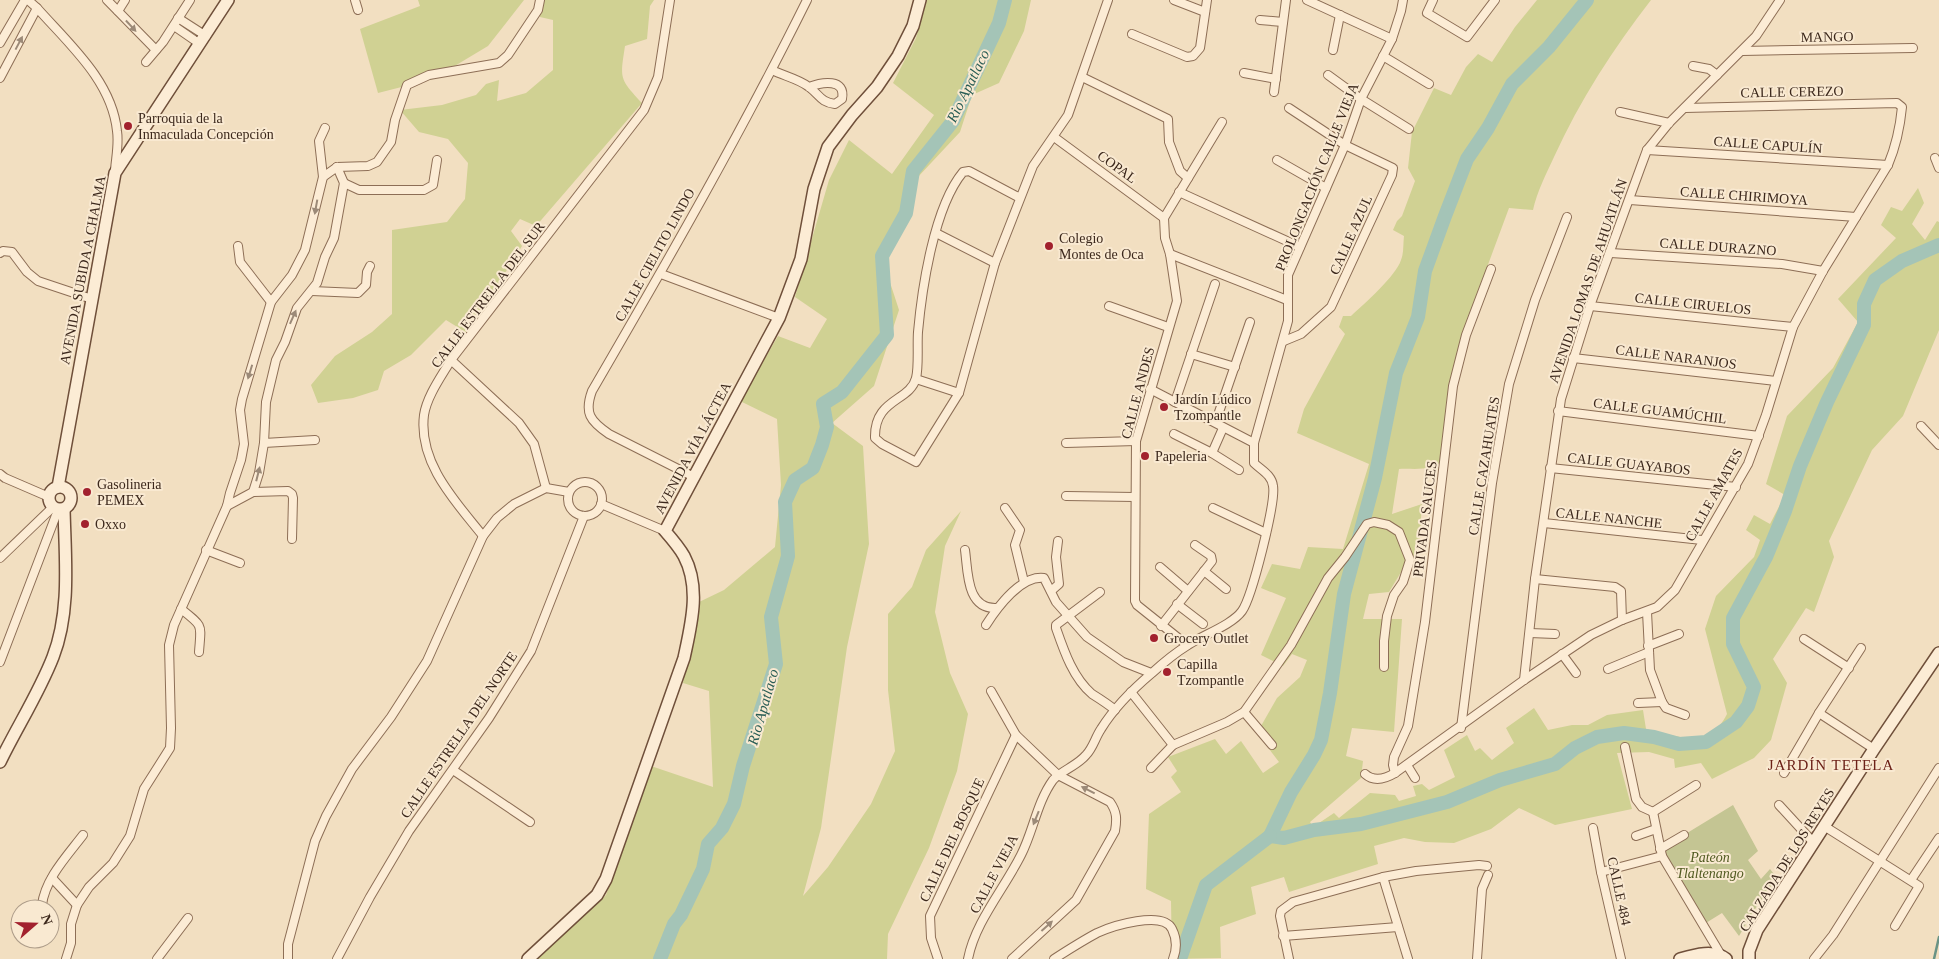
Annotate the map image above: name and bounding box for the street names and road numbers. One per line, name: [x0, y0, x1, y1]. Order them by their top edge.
street label: MANGO: [1800, 29, 1854, 45]
street label: PROLONGACIÓN CALLE VIEJA: [1271, 80, 1362, 273]
street label: CALLE CEREZO: [1740, 84, 1844, 100]
street label: CALLE CAPULÍN: [1713, 133, 1823, 156]
street label: COPAL: [1095, 148, 1139, 186]
street label: AVENIDA SUBIDA A CHALMA: [57, 173, 109, 366]
street label: AVENIDA LOMAS DE AHUATLÁN: [1545, 177, 1630, 385]
street label: CALLE CHIRIMOYA: [1680, 184, 1809, 208]
street label: CALLE CIELITO LINDO: [612, 186, 698, 324]
street label: CALLE AZUL: [1327, 193, 1375, 277]
street label: CALLE ESTRELLA DEL SUR: [428, 219, 548, 371]
street label: CALLE DURAZNO: [1659, 235, 1777, 259]
street label: CALLE CIRUELOS: [1634, 290, 1752, 318]
street label: CALLE NARANJOS: [1615, 342, 1737, 372]
street label: CALLE ANDES: [1119, 345, 1157, 441]
street label: AVENIDA VÍA LÁCTEA: [651, 378, 735, 517]
street label: CALLE GUAMÚCHIL: [1593, 394, 1728, 427]
street label: CALLE CAZAHUATES: [1466, 395, 1502, 537]
street label: CALLE AMATES: [1682, 446, 1746, 544]
street label: CALLE GUAYABOS: [1567, 450, 1691, 478]
street label: PRIVADA SAUCES: [1410, 460, 1440, 578]
street label: CALLE NANCHE: [1555, 505, 1663, 531]
street label: CALLE ESTRELLA DEL NORTE: [398, 649, 520, 821]
street label: CALLE DEL BOSQUE: [917, 776, 987, 904]
street label: CALZADA DE LOS REYES: [1737, 786, 1837, 934]
street label: CALLE VIEJA: [967, 831, 1022, 916]
street label: CALLE 484: [1604, 855, 1634, 927]

